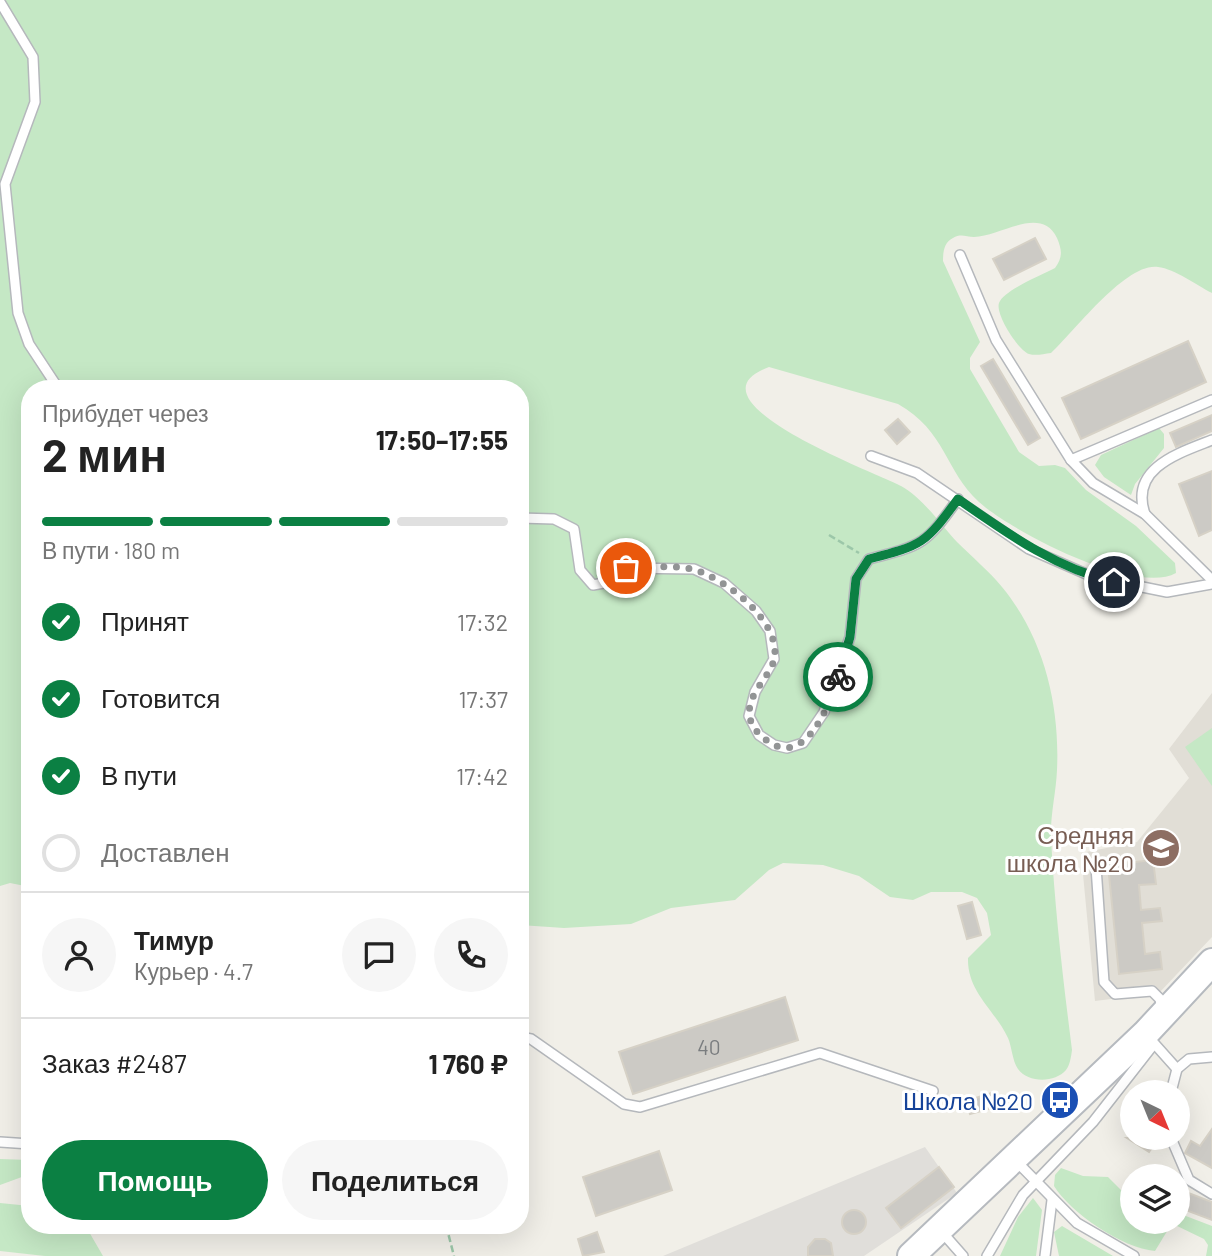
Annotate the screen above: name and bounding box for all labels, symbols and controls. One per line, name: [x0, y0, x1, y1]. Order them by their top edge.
text: Прибудет через: [42, 399, 209, 427]
text: 17:50–17:55: [376, 424, 508, 455]
text: 2 мин: [42, 426, 167, 481]
text: В пути · 180 m: [42, 536, 180, 564]
pin: [596, 538, 656, 598]
icon: bag: [607, 549, 645, 587]
pin: [1084, 552, 1144, 612]
icon: home: [1095, 563, 1133, 601]
icon: check: [42, 603, 80, 641]
text: Принят: [101, 605, 189, 636]
text: 17:32: [457, 608, 508, 636]
courier: [803, 642, 873, 712]
icon: bike: [819, 658, 857, 696]
icon: check: [42, 680, 80, 718]
text: Готовится: [101, 682, 220, 713]
text: 17:37: [459, 685, 508, 713]
icon: check: [42, 757, 80, 795]
text: В пути: [101, 759, 177, 790]
text: 17:42: [456, 762, 508, 790]
place label: Средняя школа №20: [1007, 820, 1134, 877]
school or university icon: Средняя школа №20: [1140, 827, 1182, 869]
text: Доставлен: [101, 836, 230, 867]
button: person: [42, 918, 116, 992]
button: chat: [342, 918, 416, 992]
button: phone: [434, 918, 508, 992]
text: Тимур: [134, 924, 214, 955]
text: Курьер · 4.7: [134, 957, 253, 985]
house number: 40: [697, 1034, 721, 1059]
text: Заказ #2487: [42, 1047, 187, 1078]
text: 1 760 ₽: [428, 1048, 508, 1079]
bus stop icon: Школа №20: [1039, 1079, 1081, 1121]
north arrow: [1120, 1080, 1190, 1150]
map controls: [1120, 1080, 1190, 1234]
place label: Школа №20: [903, 1086, 1033, 1115]
button: Помощь: [42, 1140, 268, 1220]
button: Поделиться: [282, 1140, 508, 1220]
button: layers: [1120, 1164, 1190, 1234]

